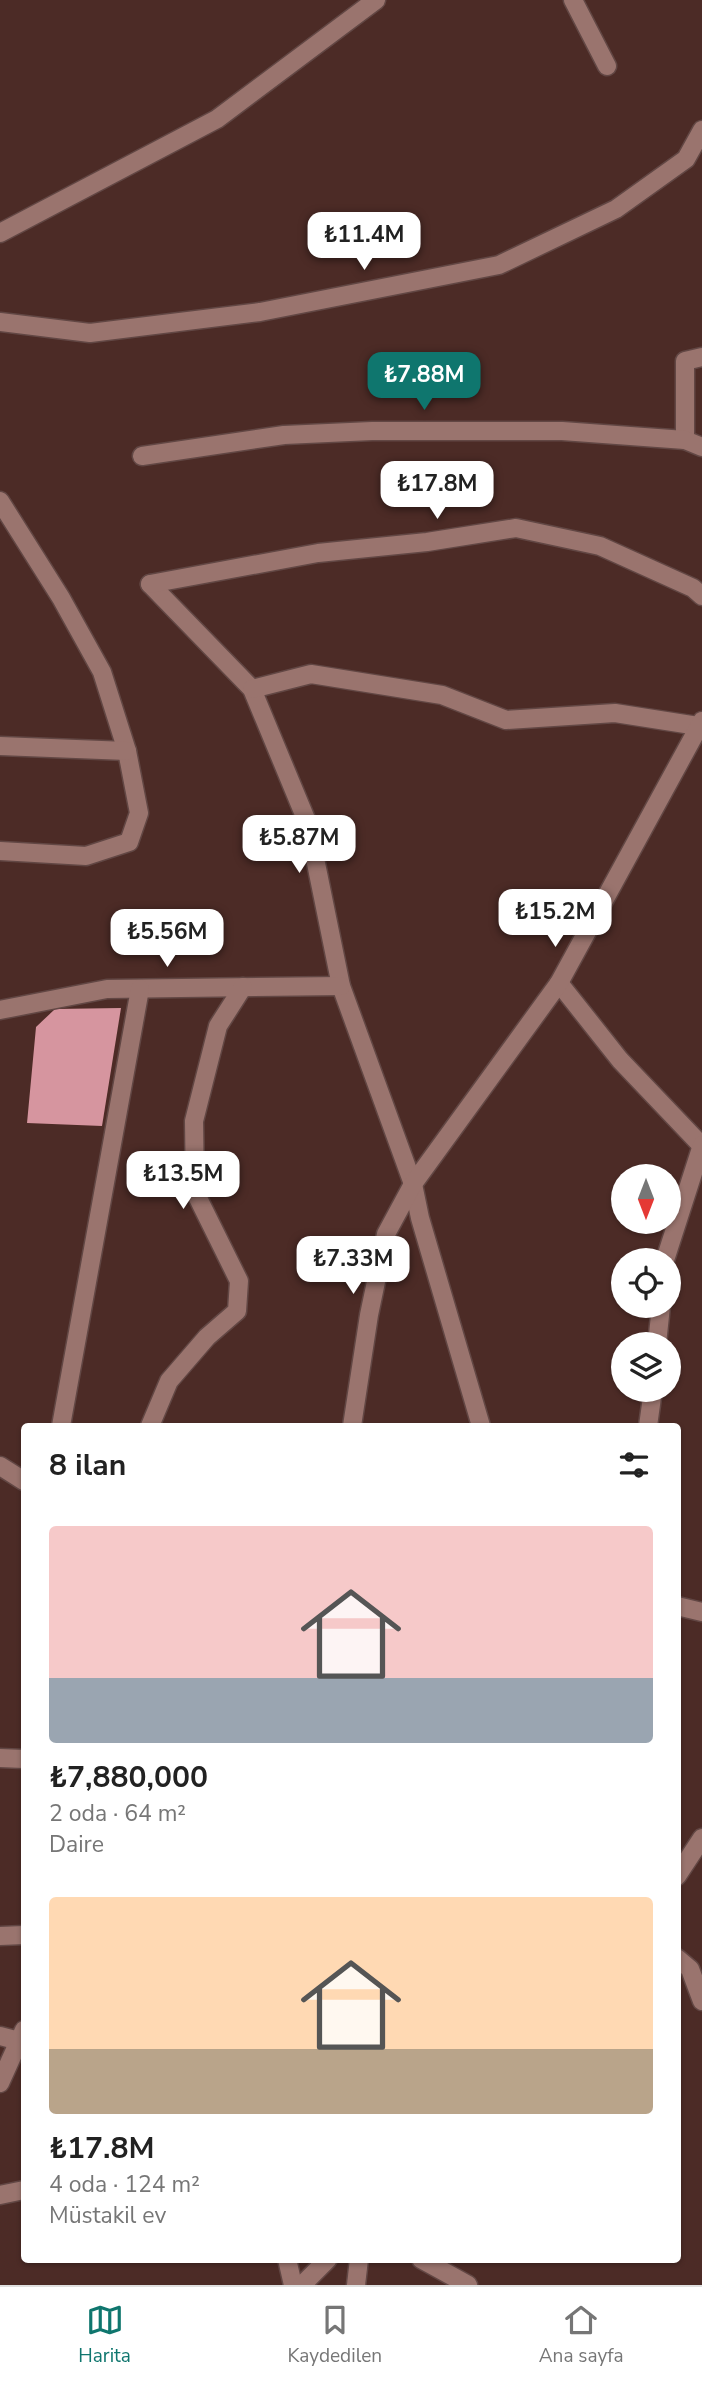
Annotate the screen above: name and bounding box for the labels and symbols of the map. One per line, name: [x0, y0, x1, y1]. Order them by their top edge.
pin: ₺11.4M: [307, 212, 421, 272]
pin: ₺7.88M: [367, 352, 481, 412]
pin: ₺17.8M: [380, 462, 494, 521]
pin: ₺5.87M: [242, 816, 356, 875]
pin: ₺15.2M: [498, 890, 612, 949]
pin: ₺5.56M: [110, 909, 224, 969]
pin: ₺13.5M: [126, 1152, 240, 1211]
north arrow: [611, 1164, 681, 1234]
pin: ₺7.33M: [296, 1236, 410, 1296]

